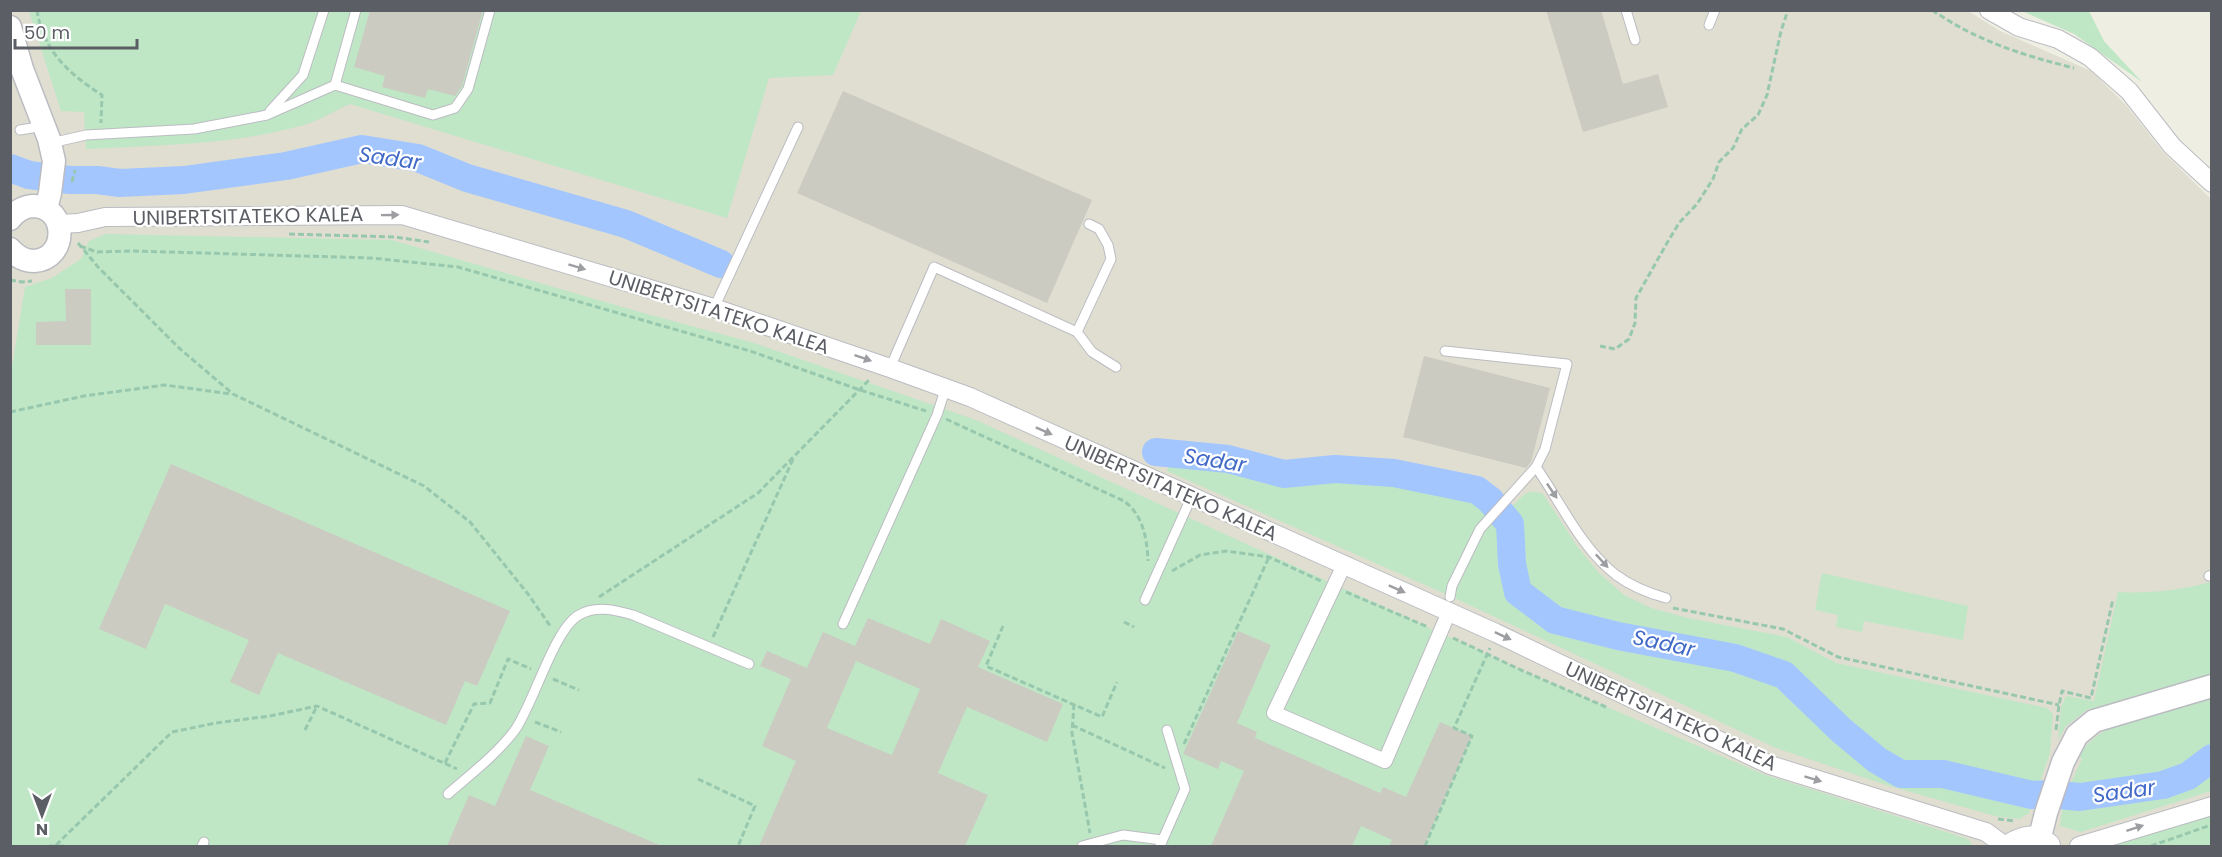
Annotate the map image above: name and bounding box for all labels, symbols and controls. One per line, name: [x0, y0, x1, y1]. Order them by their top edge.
scale bar: [15, 12, 136, 50]
text: 50 m: [24, 20, 70, 45]
water label: Sadar: [357, 139, 424, 177]
street label: UNIBERTSITATEKO KALEA: [132, 200, 364, 232]
one-way arrow: [380, 210, 399, 220]
one-way arrow: [568, 263, 586, 272]
street label: UNIBERTSITATEKO KALEA: [605, 263, 833, 361]
one-way arrow: [854, 354, 872, 364]
one-way arrow: [1035, 426, 1053, 436]
street label: UNIBERTSITATEKO KALEA: [1060, 428, 1282, 548]
water label: Sadar: [1182, 441, 1249, 479]
one-way arrow: [1546, 482, 1558, 498]
one-way arrow: [1595, 554, 1609, 569]
one-way arrow: [1388, 584, 1406, 594]
water label: Sadar: [1630, 622, 1699, 664]
one-way arrow: [1494, 631, 1511, 640]
street label: UNIBERTSITATEKO KALEA: [1560, 655, 1782, 777]
water label: Sadar: [2091, 772, 2158, 810]
one-way arrow: [1804, 774, 1822, 784]
north arrow: [12, 785, 72, 845]
text: N: [36, 818, 48, 841]
one-way arrow: [2126, 823, 2144, 833]

